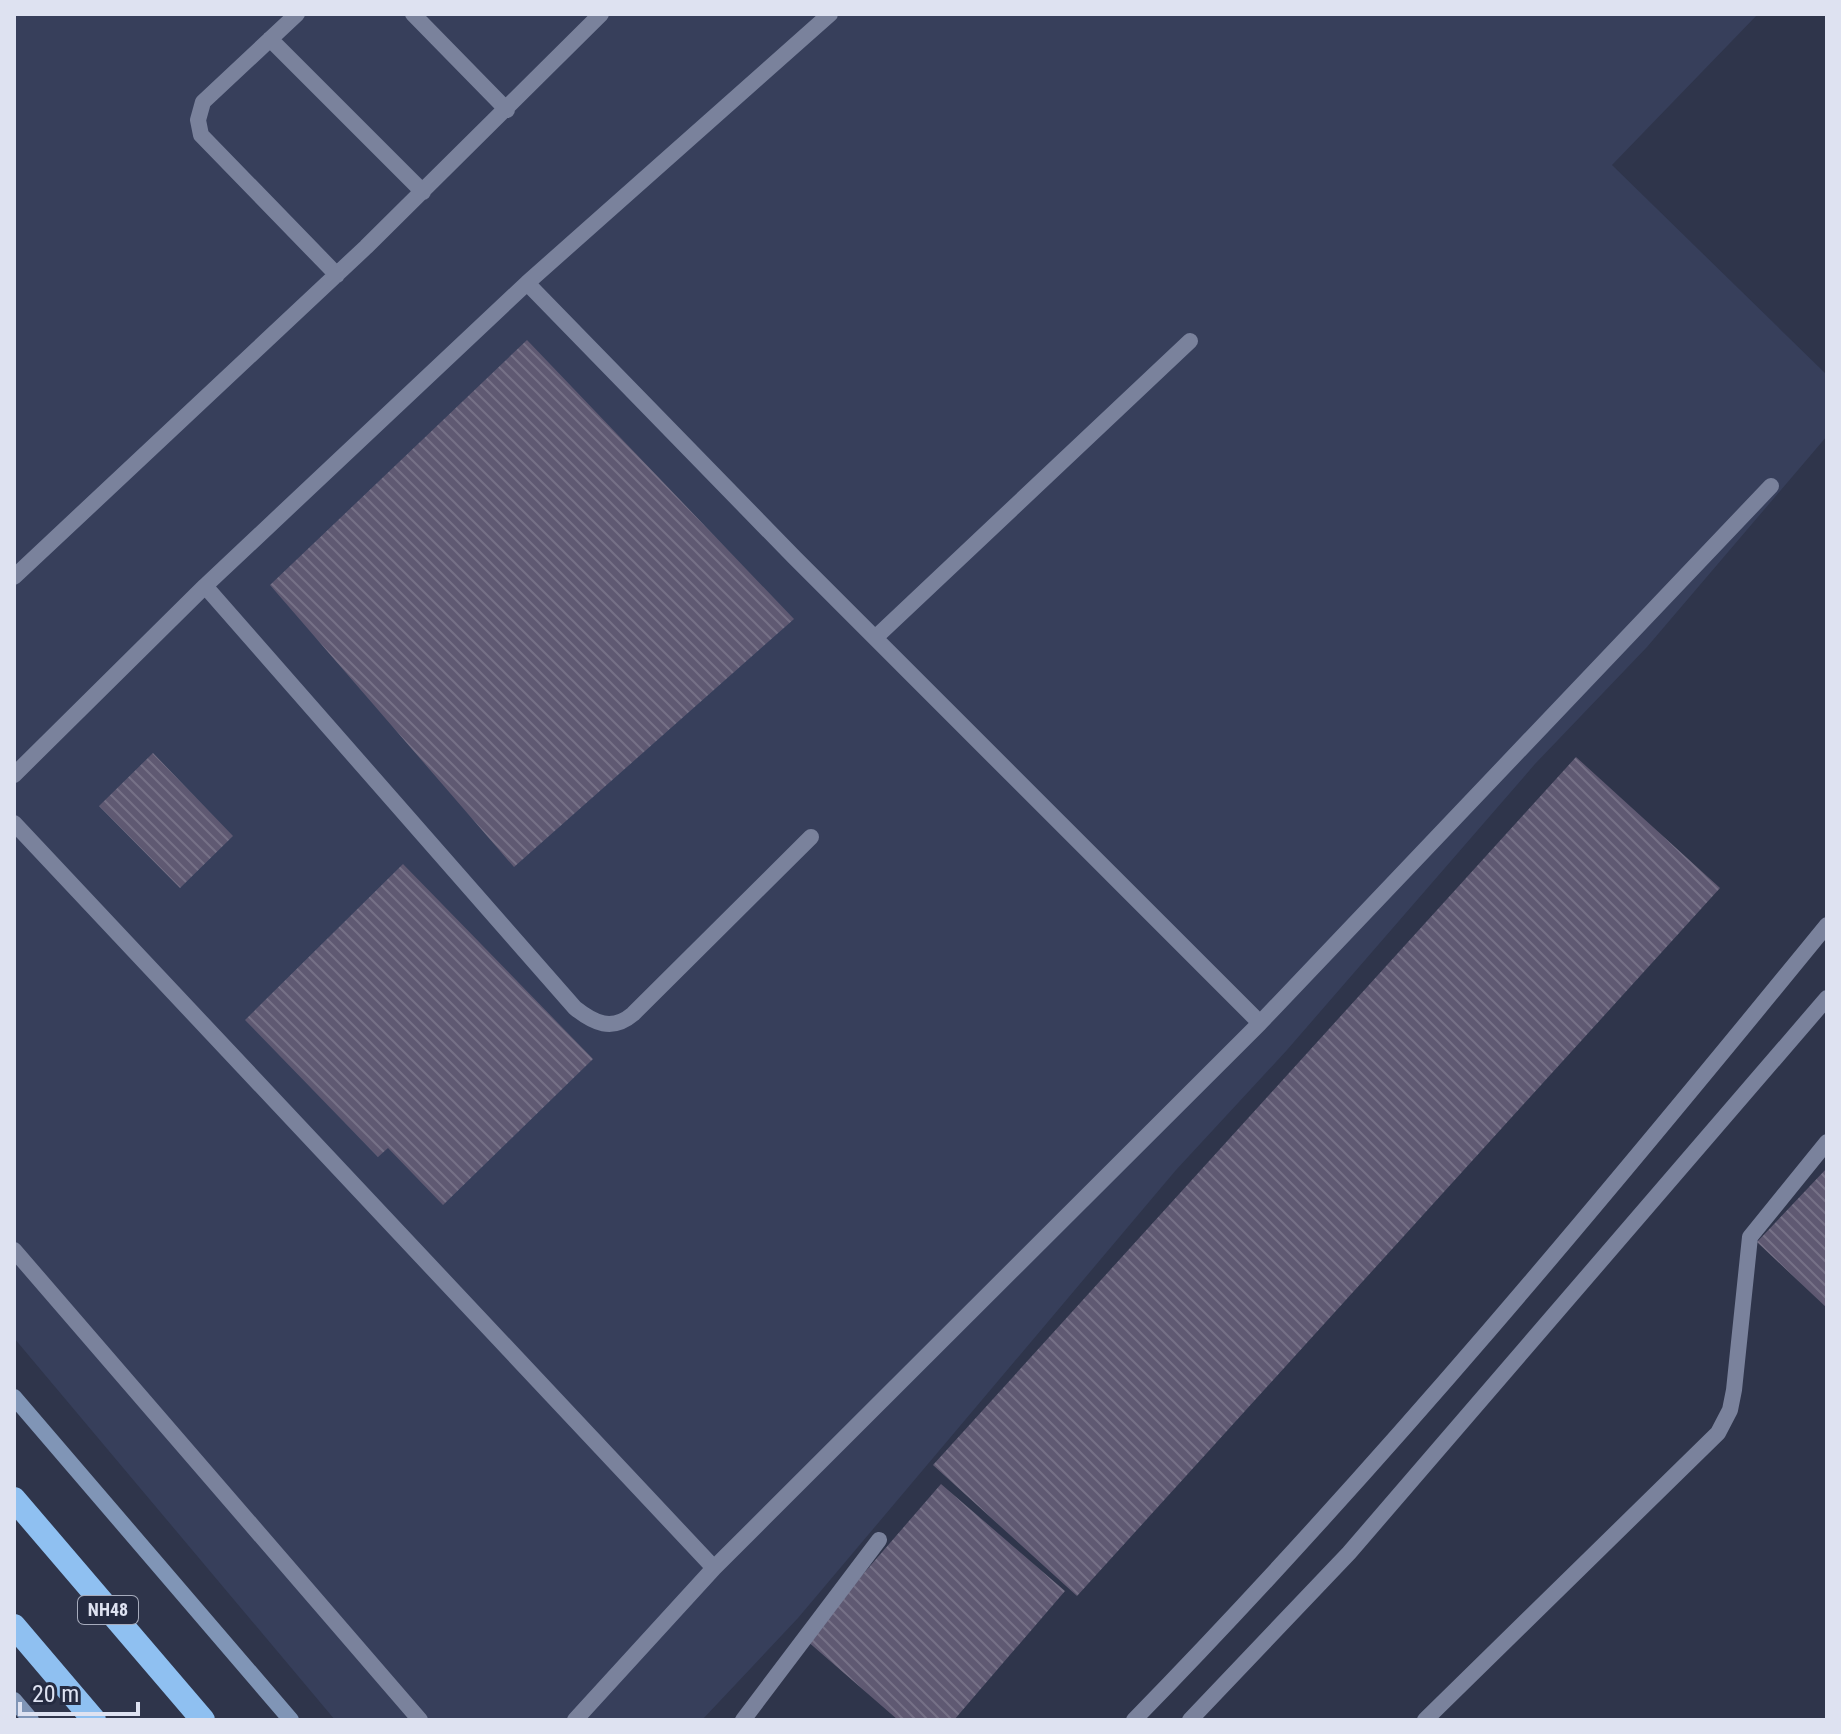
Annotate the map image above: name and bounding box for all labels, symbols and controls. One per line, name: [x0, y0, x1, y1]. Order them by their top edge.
road number: NH48: [78, 1596, 138, 1624]
scale bar: [20, 1666, 138, 1716]
text: 20 m: [32, 1680, 79, 1708]

